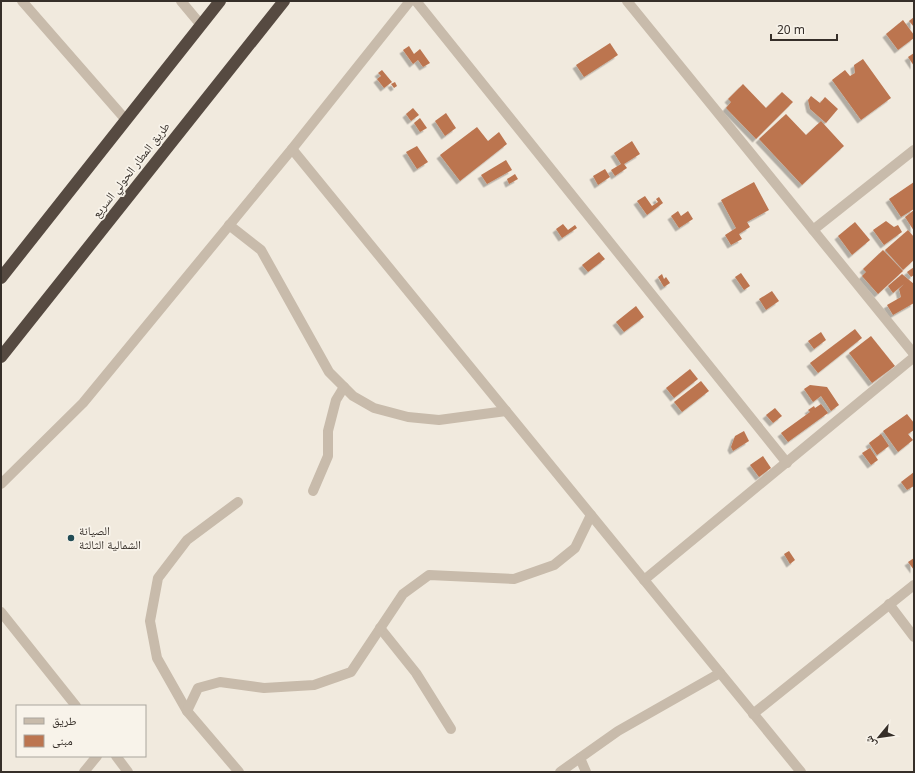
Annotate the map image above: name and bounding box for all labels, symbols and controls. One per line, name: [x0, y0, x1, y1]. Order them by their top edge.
scale bar: [771, 16, 837, 42]
text: 20 m: [777, 21, 805, 38]
street label: طريق المطار الحولي السريع: [88, 118, 175, 222]
place label: الصيانة الشمالية الثالثة: [79, 522, 141, 553]
marker: الصيانة الشمالية الثالثة: [66, 533, 76, 543]
legend: [16, 705, 146, 757]
text: طريق: [52, 712, 77, 729]
north arrow: [859, 717, 899, 757]
text: مبنى: [52, 732, 73, 749]
text: ش: [860, 733, 880, 751]

